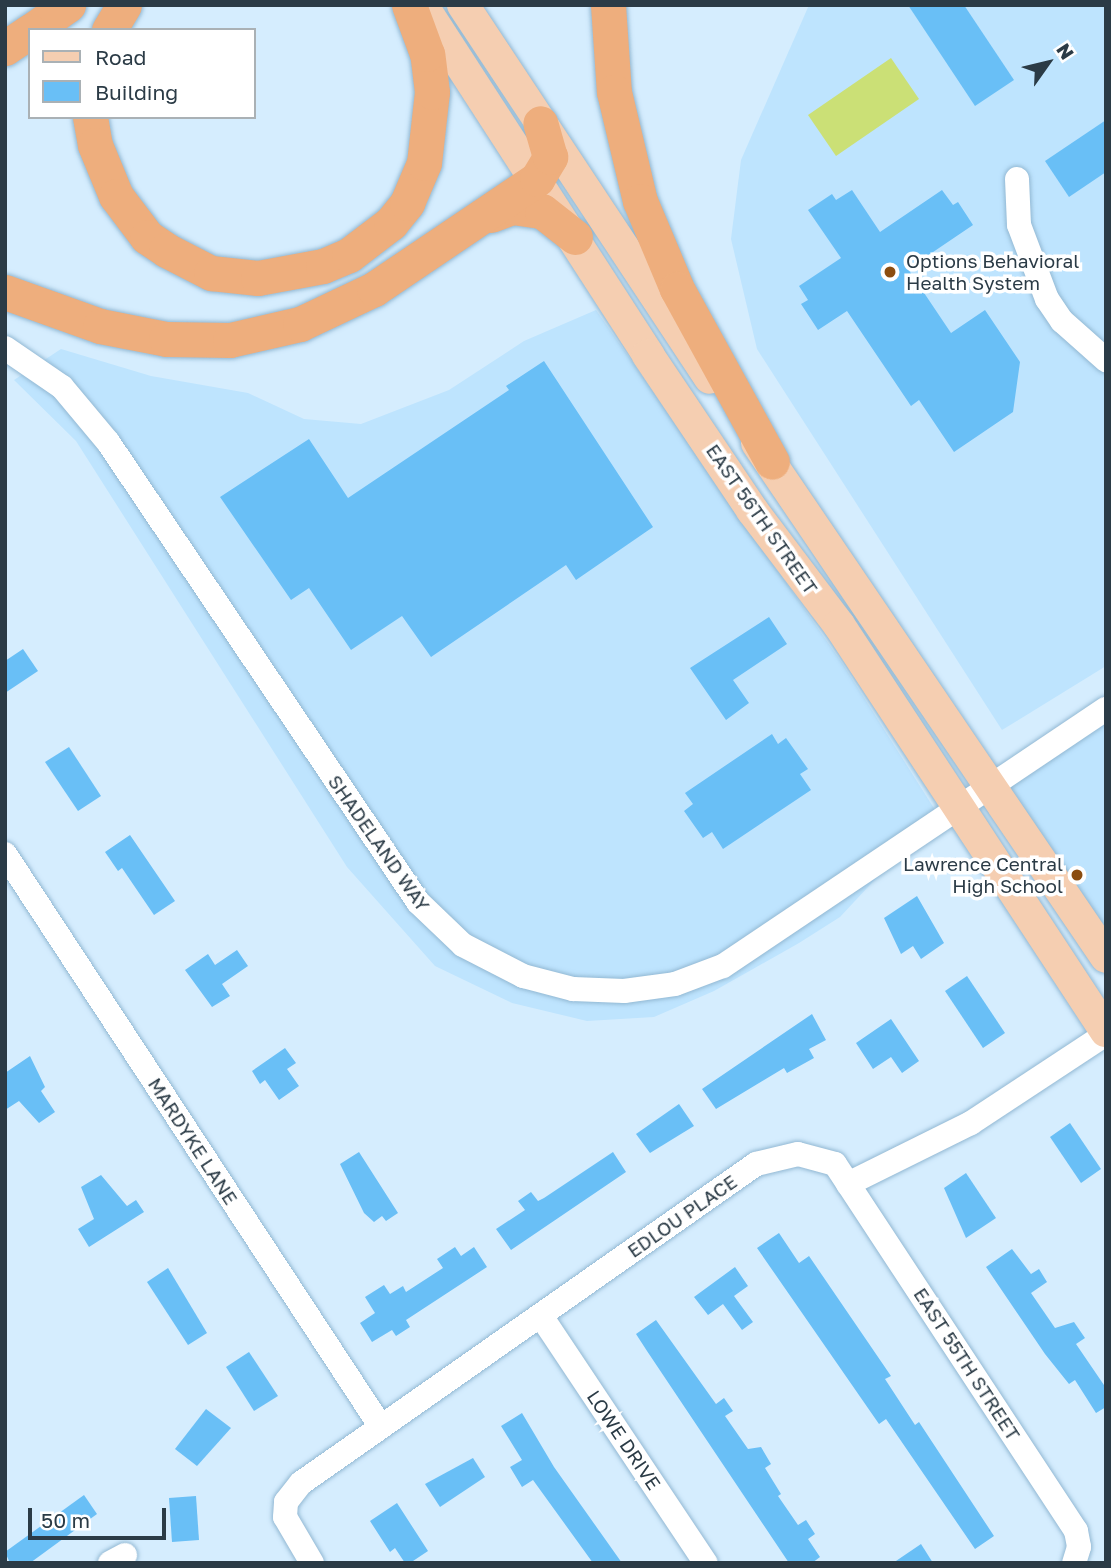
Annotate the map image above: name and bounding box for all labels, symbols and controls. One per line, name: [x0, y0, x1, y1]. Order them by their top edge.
legend: [28, 28, 256, 119]
north arrow: [1013, 28, 1083, 98]
text: N: [1052, 39, 1079, 63]
text: Road: [95, 44, 146, 70]
text: Building: [95, 79, 178, 105]
place label: Options Behavioral Health System: [906, 250, 1079, 294]
marker: Options Behavioral Health System: [880, 262, 900, 282]
street label: EAST 56TH STREET: [702, 440, 822, 598]
street label: SHADELAND WAY: [324, 771, 434, 915]
place label: Lawrence Central High School: [903, 853, 1063, 897]
marker: Lawrence Central High School: [1069, 867, 1085, 883]
street label: MARDYKE LANE: [144, 1073, 242, 1209]
street label: EDLOU PLACE: [623, 1170, 741, 1262]
street label: EAST 55TH STREET: [909, 1283, 1025, 1445]
street label: LOWE DRIVE: [582, 1386, 666, 1494]
scale bar: [32, 1494, 170, 1538]
text: 50 m: [41, 1507, 90, 1533]

